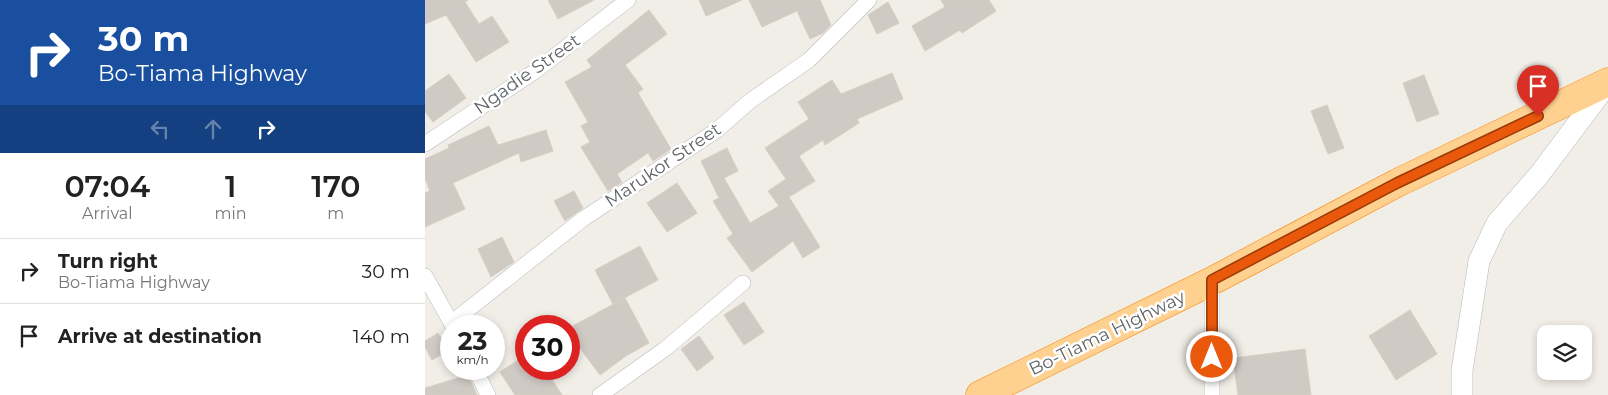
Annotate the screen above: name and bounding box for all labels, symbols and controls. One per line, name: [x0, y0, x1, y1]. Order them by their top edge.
text: 30 m: [98, 17, 189, 60]
icon: right: [15, 20, 80, 85]
street label: Ngadie Street: [470, 29, 584, 119]
text: Bo-Tiama Highway: [98, 60, 307, 87]
pin: [1517, 65, 1559, 116]
icon: arrive: [1524, 72, 1552, 100]
icon: left: [146, 115, 174, 143]
icon: ahead: [199, 115, 227, 143]
icon: right: [252, 115, 280, 143]
street label: Marukor Street: [601, 118, 725, 212]
text: 07:04: [65, 168, 150, 205]
text: 1: [225, 168, 236, 205]
text: 170: [311, 168, 360, 205]
text: Arrival: [82, 204, 133, 223]
text: min: [215, 204, 247, 223]
text: m: [327, 204, 344, 223]
text: Turn right: [58, 250, 158, 273]
icon: right: [15, 257, 43, 285]
text: 30 m: [362, 260, 410, 283]
text: Bo-Tiama Highway: [58, 273, 210, 292]
street label: Bo-Tiama Highway: [1025, 286, 1189, 380]
speed limit sign: 30: [515, 315, 580, 380]
icon: arrive: [15, 322, 43, 350]
text: Arrive at destination: [58, 325, 262, 348]
text: 140 m: [353, 325, 410, 348]
map controls: [1537, 325, 1592, 380]
button: layers: [1537, 325, 1592, 380]
text: 23: [458, 326, 487, 356]
position arrow: [1185, 330, 1237, 382]
text: km/h: [456, 352, 489, 367]

